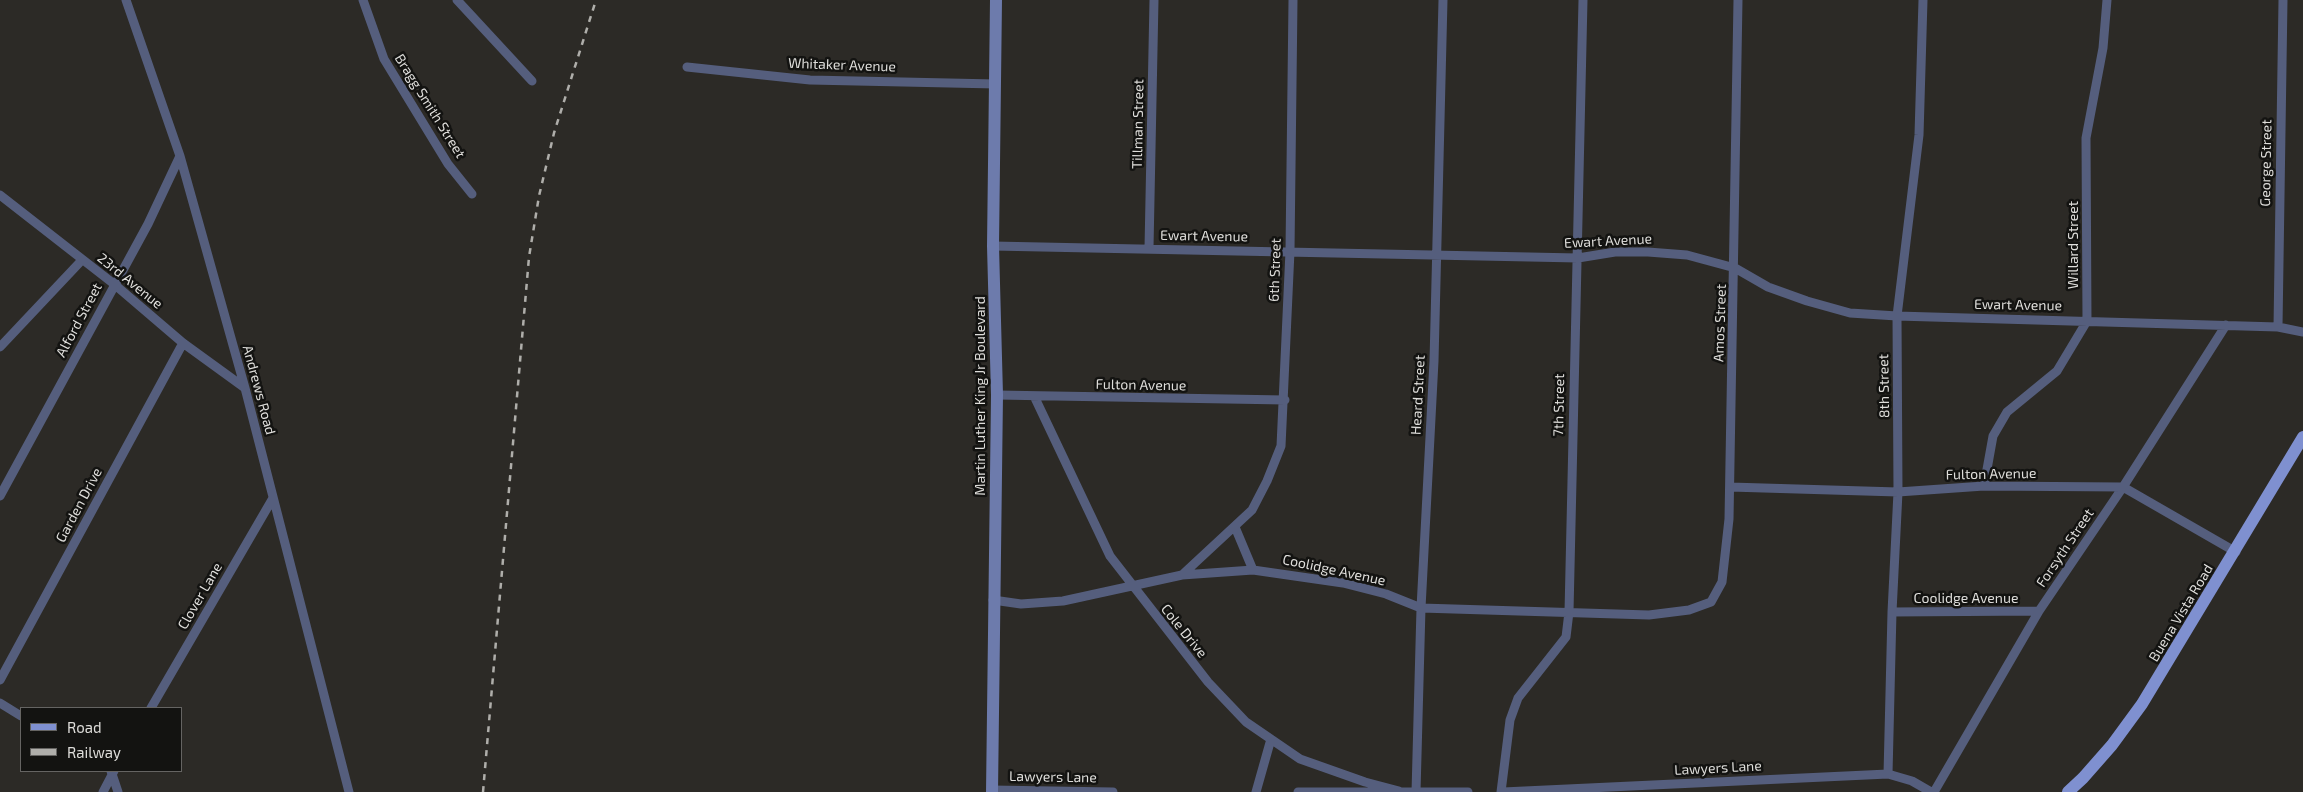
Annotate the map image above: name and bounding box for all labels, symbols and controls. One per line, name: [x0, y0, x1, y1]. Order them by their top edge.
street label: Bragg Smith Street: [391, 51, 469, 161]
street label: Whitaker Avenue: [788, 55, 896, 75]
street label: Tillman Street: [1129, 79, 1147, 169]
street label: George Street: [2257, 119, 2275, 207]
street label: Willard Street: [2065, 201, 2081, 289]
street label: Ewart Avenue: [1160, 227, 1248, 245]
street label: Ewart Avenue: [1564, 230, 1652, 252]
street label: 6th Street: [1265, 238, 1285, 302]
street label: 23rd Avenue: [94, 250, 166, 312]
street label: Alford Street: [52, 280, 106, 360]
street label: Amos Street: [1710, 284, 1730, 362]
street label: Martin Luther King Jr Boulevard: [972, 296, 988, 496]
street label: Ewart Avenue: [1974, 296, 2062, 314]
street label: Andrews Road: [239, 343, 279, 437]
street label: 8th Street: [1875, 354, 1893, 418]
street label: Heard Street: [1408, 355, 1428, 435]
street label: 7th Street: [1550, 374, 1568, 436]
street label: Fulton Avenue: [1095, 376, 1187, 394]
street label: Garden Drive: [52, 465, 106, 545]
street label: Fulton Avenue: [1945, 465, 2037, 483]
street label: Forsyth Street: [2033, 506, 2097, 590]
street label: Coolidge Avenue: [1281, 551, 1387, 589]
street label: Clover Lane: [174, 560, 226, 632]
street label: Buena Vista Road: [2145, 561, 2217, 665]
street label: Coolidge Avenue: [1914, 590, 2018, 606]
street label: Cole Drive: [1157, 601, 1211, 661]
legend: [20, 707, 182, 772]
text: Road: [67, 718, 102, 736]
text: Railway: [67, 743, 121, 761]
street label: Lawyers Lane: [1674, 757, 1762, 779]
street label: Lawyers Lane: [1009, 768, 1097, 786]

